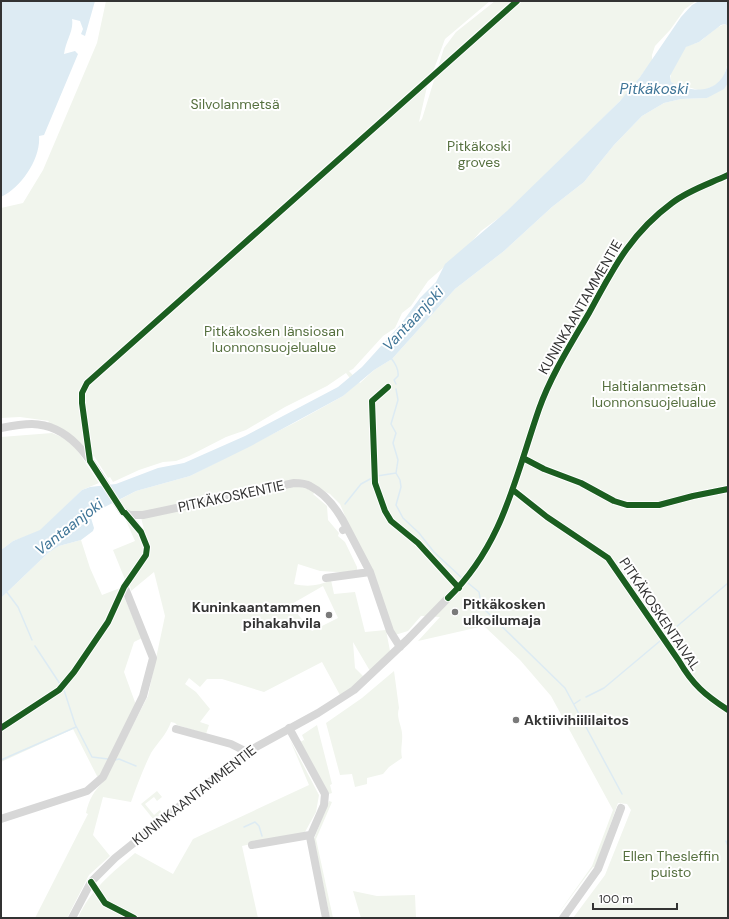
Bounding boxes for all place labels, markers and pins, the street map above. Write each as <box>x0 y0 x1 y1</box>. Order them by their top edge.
place label: Pitkäkosken ulkoilumaja <box>463 595 546 629</box>
place label: Kuninkaantammen pihakahvila <box>192 598 321 632</box>
marker: Pitkäkosken ulkoilumaja <box>450 607 460 617</box>
marker: Kuninkaantammen pihakahvila <box>324 610 334 620</box>
place label: Aktiivihiililaitos <box>524 711 629 729</box>
marker: Aktiivihiililaitos <box>511 715 521 725</box>

